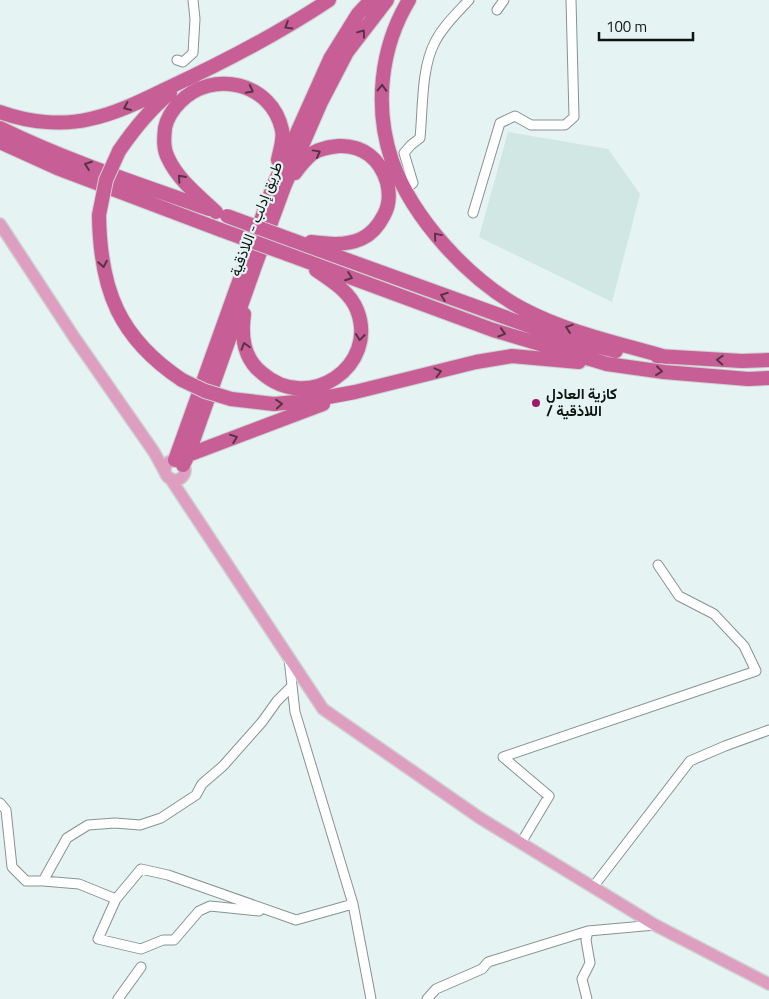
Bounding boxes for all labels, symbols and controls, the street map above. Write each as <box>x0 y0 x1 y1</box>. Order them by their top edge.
scale bar <box>599 10 693 42</box>
text: 100 m <box>606 15 647 38</box>
one-way arrow <box>284 19 293 29</box>
one-way arrow <box>356 30 364 39</box>
one-way arrow <box>377 83 387 91</box>
one-way arrow <box>245 84 254 94</box>
one-way arrow <box>123 100 132 111</box>
one-way arrow <box>312 149 321 159</box>
street label: طريق إدلب - اللاذقية <box>223 158 288 280</box>
one-way arrow <box>84 161 93 171</box>
one-way arrow <box>178 175 187 184</box>
one-way arrow <box>434 233 443 242</box>
one-way arrow <box>98 259 108 268</box>
one-way arrow <box>345 271 353 281</box>
one-way arrow <box>441 292 449 302</box>
one-way arrow <box>565 323 574 333</box>
one-way arrow <box>497 327 506 337</box>
one-way arrow <box>355 333 366 341</box>
one-way arrow <box>241 343 251 351</box>
one-way arrow <box>716 354 724 365</box>
one-way arrow <box>656 365 664 376</box>
one-way arrow <box>434 367 442 377</box>
place label: كازية العادل / اللاذقية <box>546 382 617 422</box>
marker: كازية العادل / اللاذقية <box>530 397 542 409</box>
one-way arrow <box>275 398 283 409</box>
one-way arrow <box>229 434 237 444</box>

